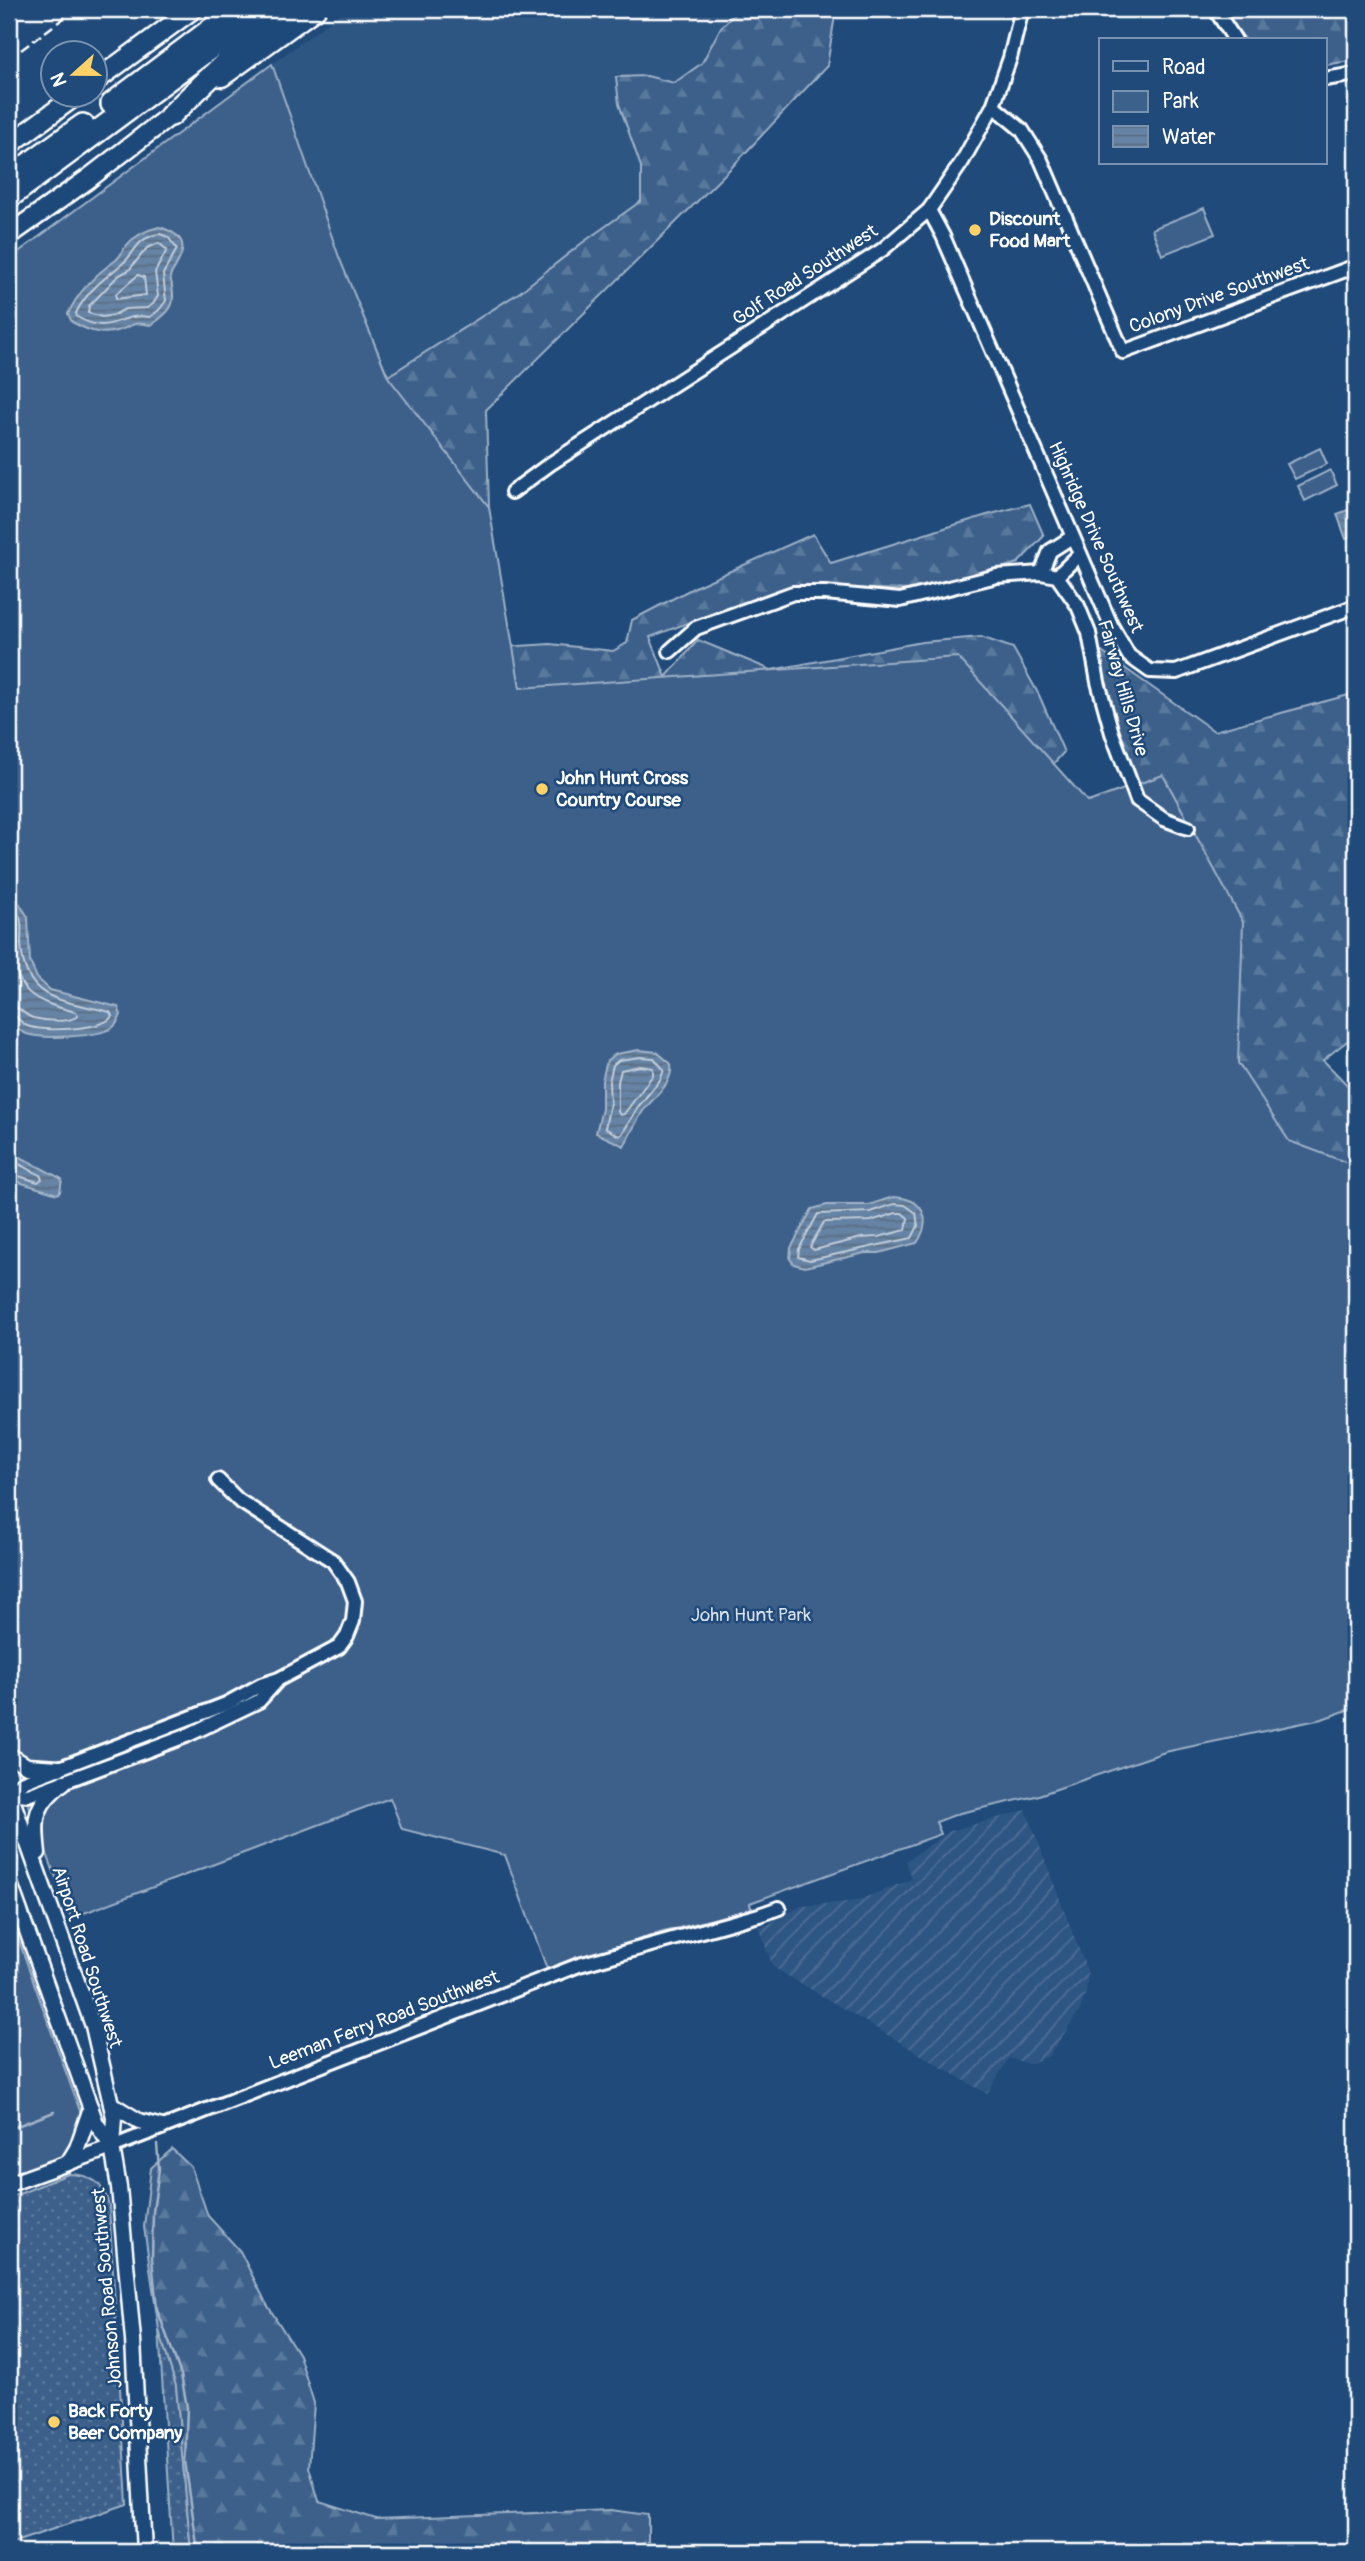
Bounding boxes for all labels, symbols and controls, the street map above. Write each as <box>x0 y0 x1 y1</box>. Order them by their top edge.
north arrow <box>38 38 108 108</box>
legend <box>1099 38 1326 164</box>
text: Road <box>1162 54 1206 81</box>
text: N <box>46 69 73 90</box>
text: Park <box>1162 88 1199 115</box>
text: Water <box>1162 124 1216 151</box>
place label: Discount Food Mart <box>989 207 1072 253</box>
street label: Golf Road Southwest <box>728 219 882 331</box>
marker: Discount Food Mart <box>967 222 983 238</box>
street label: Colony Drive Southwest <box>1126 251 1312 339</box>
street label: Highridge Drive Southwest <box>1043 438 1149 637</box>
street label: Fairway Hills Drive <box>1092 617 1154 760</box>
place label: John Hunt Cross Country Course <box>556 766 689 812</box>
marker: John Hunt Cross Country Course <box>534 781 550 797</box>
park label: John Hunt Park <box>691 1603 811 1627</box>
street label: Airport Road Southwest <box>46 1863 128 2051</box>
street label: Leeman Ferry Road Southwest <box>266 1965 503 2075</box>
street label: Johnson Road Southwest <box>86 2186 128 2389</box>
place label: Back Forty Beer Company <box>68 2399 183 2445</box>
marker: Back Forty Beer Company <box>46 2414 62 2430</box>

